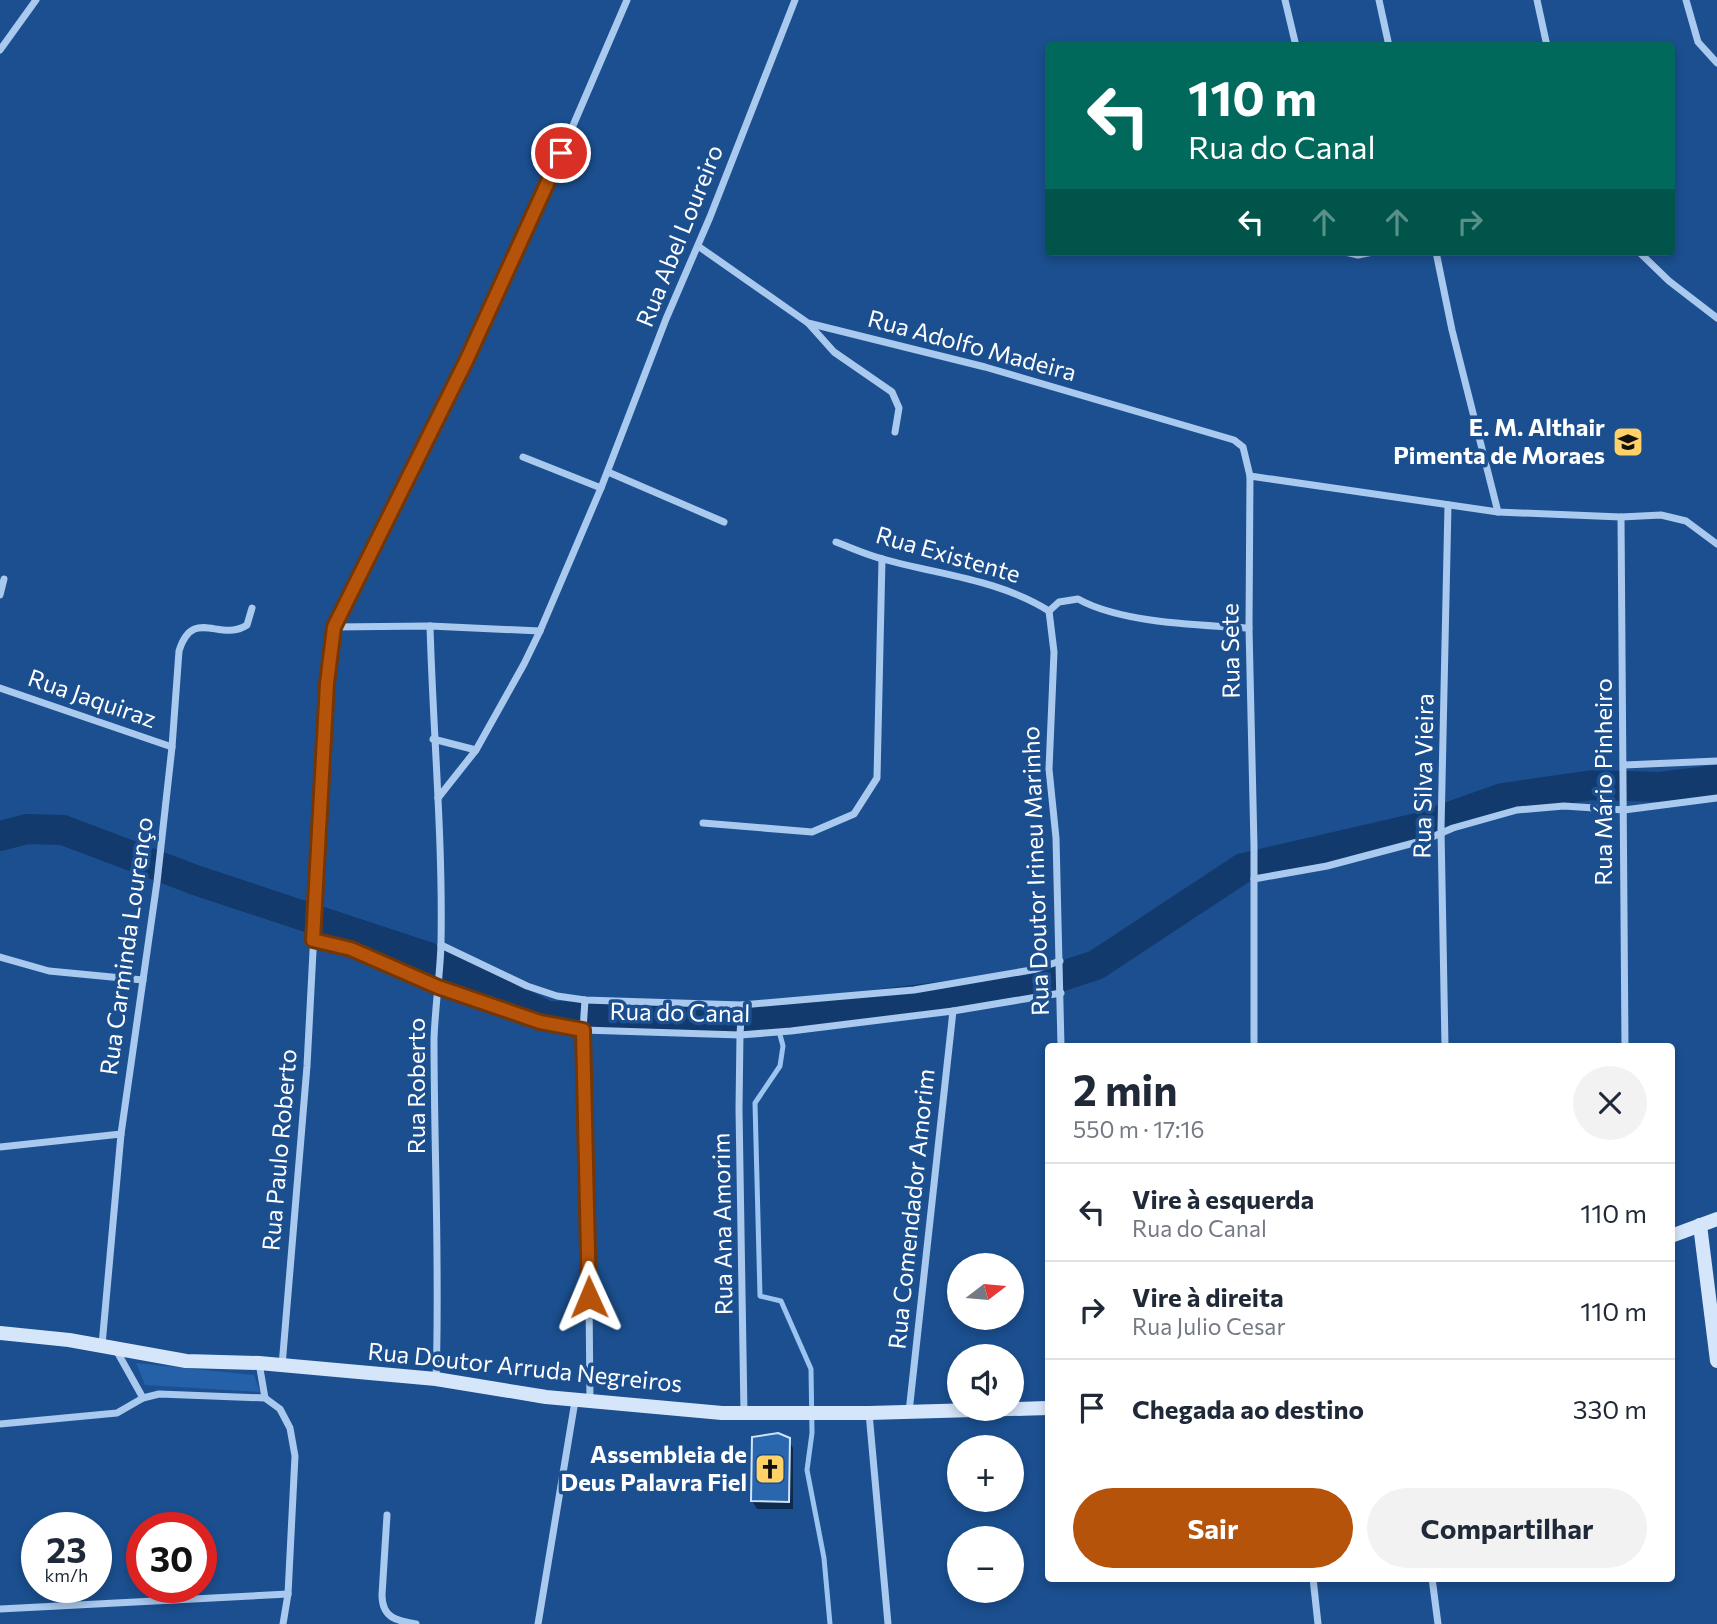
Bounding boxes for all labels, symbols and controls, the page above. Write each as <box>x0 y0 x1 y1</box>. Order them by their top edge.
text: 110 m <box>1188 66 1317 126</box>
icon: left <box>1073 70 1164 161</box>
pin <box>531 123 591 183</box>
text: Rua do Canal <box>1188 126 1376 166</box>
icon: arrive <box>542 134 580 172</box>
street label: Rua Abel Loureiro <box>629 140 728 331</box>
icon: left <box>1232 203 1270 241</box>
icon: ahead <box>1305 203 1343 241</box>
icon: ahead <box>1378 203 1416 241</box>
icon: right <box>1451 203 1489 241</box>
street label: Rua Adolfo Madeira <box>865 303 1080 386</box>
place label: E. M. Althair Pimenta de Moraes <box>1393 412 1605 469</box>
school or university icon: E. M. Althair Pimenta de Moraes <box>1611 425 1645 459</box>
street label: Rua Existente <box>873 519 1024 588</box>
street label: Rua Sete <box>1214 603 1245 699</box>
street label: Rua Jaquiraz <box>25 662 160 733</box>
street label: Rua Mário Pinheiro <box>1588 678 1617 886</box>
street label: Rua Silva Vieira <box>1407 693 1438 859</box>
street label: Rua Doutor Irineu Marinho <box>1015 726 1054 1016</box>
street label: Rua Carminda Lourenço <box>93 815 158 1077</box>
street label: Rua do Canal <box>609 996 751 1027</box>
street label: Rua Roberto <box>401 1018 430 1154</box>
street label: Rua Paulo Roberto <box>255 1048 302 1252</box>
text: 2 min <box>1073 1063 1178 1115</box>
button: close <box>1573 1066 1647 1140</box>
street label: Rua Comendador Amorim <box>881 1067 940 1351</box>
text: 550 m · 17:16 <box>1073 1115 1204 1143</box>
street label: Rua Ana Amorim <box>705 1133 738 1316</box>
text: Vire à esquerda <box>1132 1183 1314 1214</box>
icon: left <box>1073 1193 1111 1231</box>
text: 110 m <box>1580 1197 1647 1228</box>
text: Rua do Canal <box>1132 1214 1267 1242</box>
north arrow <box>947 1253 1024 1330</box>
map controls <box>947 1253 1024 1603</box>
position arrow <box>552 1260 626 1334</box>
text: Vire à direita <box>1132 1281 1284 1312</box>
icon: right <box>1073 1291 1111 1329</box>
text: 110 m <box>1580 1295 1647 1326</box>
text: Rua Julio Cesar <box>1132 1312 1286 1340</box>
street label: Rua Doutor Arruda Negreiros <box>366 1336 684 1397</box>
button: sound <box>947 1344 1024 1421</box>
icon: arrive <box>1073 1389 1111 1427</box>
text: Chegada ao destino <box>1132 1393 1364 1424</box>
text: 330 m <box>1573 1393 1647 1424</box>
button: + <box>947 1435 1024 1512</box>
place label: Assembleia de Deus Palavra Fiel <box>561 1439 747 1496</box>
church icon: Assembleia de Deus Palavra Fiel <box>753 1452 787 1486</box>
button: Sair <box>1073 1488 1353 1568</box>
button: Compartilhar <box>1367 1488 1647 1568</box>
speed limit sign: 30 <box>126 1512 217 1603</box>
button: − <box>947 1526 1024 1603</box>
text: 23 <box>46 1527 87 1570</box>
text: km/h <box>45 1564 88 1586</box>

